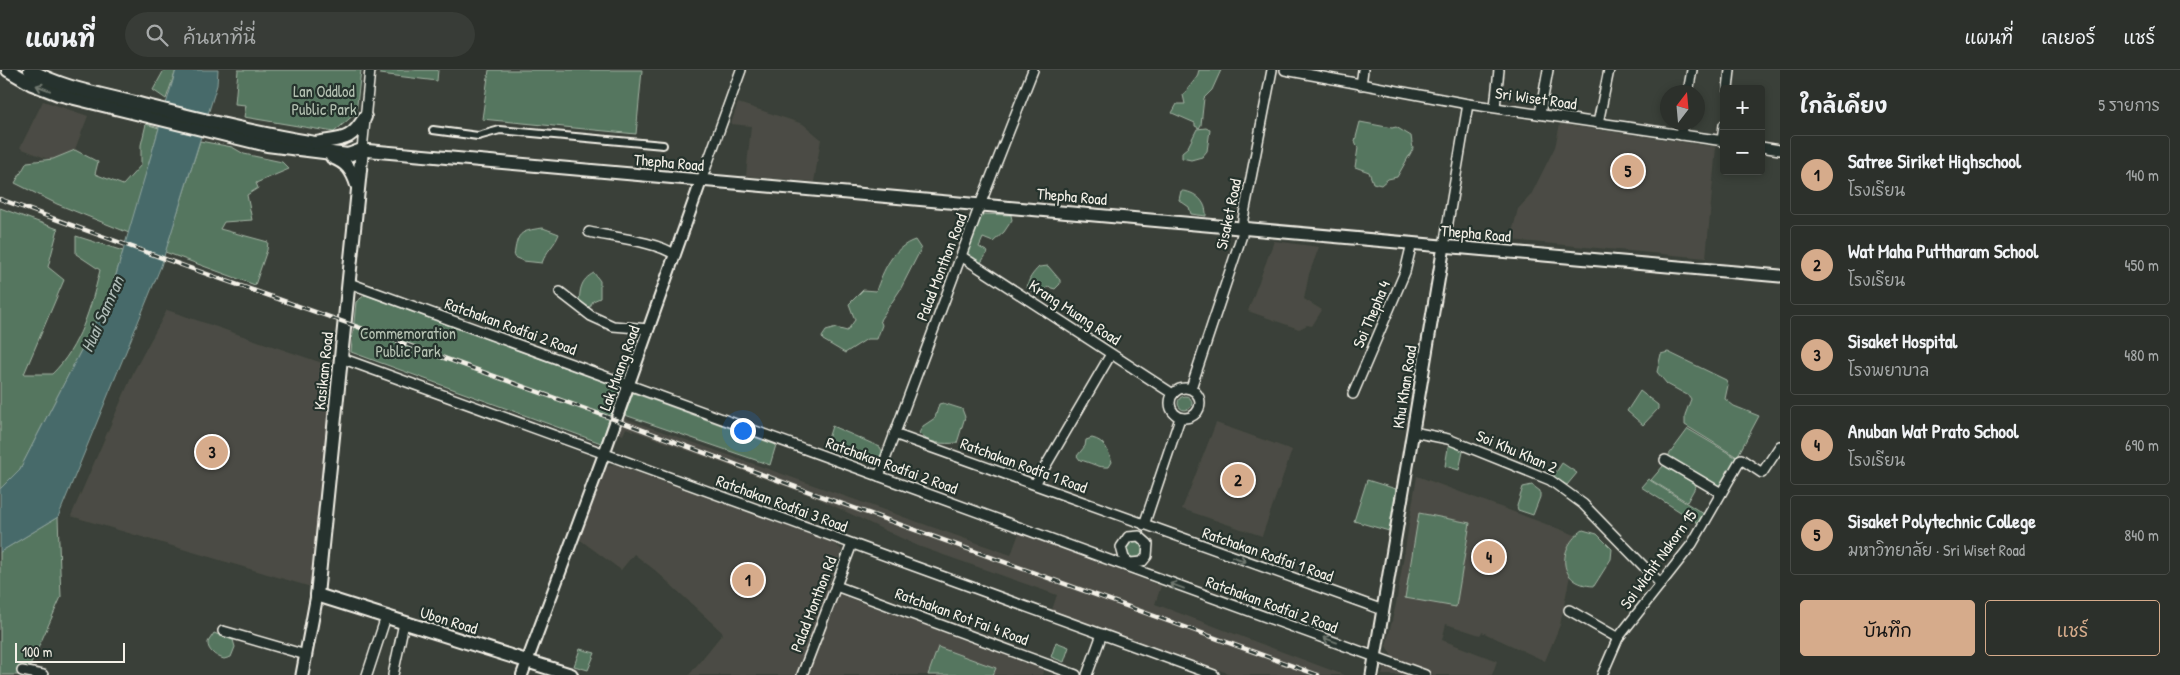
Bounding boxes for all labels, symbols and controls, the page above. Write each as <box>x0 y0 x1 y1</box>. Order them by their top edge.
search box <box>125 12 475 57</box>
icon: search <box>143 21 171 49</box>
text: แผนที่ <box>25 22 95 54</box>
text: ค้นหาที่นี่ <box>183 24 256 50</box>
text: แผนที่ <box>1965 25 2013 50</box>
text: เลเยอร์ <box>2041 25 2095 50</box>
text: แชร์ <box>2123 25 2155 50</box>
park label: Lan Oddlod Public Park <box>291 80 357 120</box>
street label: Sri Wiset Road <box>1494 81 1578 115</box>
one-way arrow <box>36 83 51 92</box>
north arrow <box>1660 85 1705 130</box>
map controls <box>1720 85 1765 175</box>
button: + <box>1720 85 1765 130</box>
text: ใกล้เคียง <box>1800 91 1887 120</box>
text: 5 รายการ <box>2098 94 2160 116</box>
button: − <box>1720 130 1765 175</box>
street label: Thepha Road <box>633 148 705 176</box>
text: Satree Siriket Highschool <box>1848 148 2021 174</box>
pin: 5 <box>1612 152 1644 190</box>
text: 1 <box>1814 164 1820 186</box>
text: 140 m <box>2125 164 2159 186</box>
street label: Sisaket Road <box>1210 177 1246 251</box>
text: โรงเรียน <box>1848 179 1905 201</box>
street label: Thepha Road <box>1036 182 1108 210</box>
street label: Palad Monthon Road <box>910 210 972 324</box>
street label: Thepha Road <box>1440 219 1512 247</box>
text: Wat Maha Puttharam School <box>1848 238 2038 264</box>
text: 2 <box>1813 254 1821 276</box>
text: 450 m <box>2125 254 2159 276</box>
text: โรงเรียน <box>1848 269 1905 291</box>
water label: Huai Samran <box>74 270 131 356</box>
street label: Krang Muang Road <box>1025 274 1125 350</box>
street label: Soi Thepha 4 <box>1347 277 1395 351</box>
street label: Ratchakan Rodfai 2 Road <box>442 292 580 360</box>
park label: Commemoration Public Park <box>360 322 456 362</box>
street label: Lak Muang Road <box>593 322 645 414</box>
text: Sisaket Hospital <box>1848 328 1957 354</box>
street label: Kasikam Road <box>308 331 338 411</box>
street label: Khu Khan Road <box>1387 344 1421 430</box>
text: 3 <box>1813 344 1821 366</box>
text: 480 m <box>2124 344 2159 366</box>
text: โรงพยาบาล <box>1848 359 1929 381</box>
your location <box>730 418 756 444</box>
text: Anuban Wat Prato School <box>1848 418 2019 444</box>
street label: Soi Khu Khan 2 <box>1473 424 1561 478</box>
street label: Ratchakan Rodfai 2 Road <box>823 431 961 499</box>
street label: Ratchakan Rodfa 1 Road <box>958 432 1090 498</box>
pin: 3 <box>196 433 228 471</box>
text: 4 <box>1814 434 1820 456</box>
text: 690 m <box>2125 434 2159 456</box>
text: โรงเรียน <box>1848 449 1905 471</box>
pin: 2 <box>1222 461 1254 499</box>
street label: Ratchakan Rodfai 3 Road <box>713 469 851 537</box>
street label: Soi Wichit Nakorn 15 <box>1615 505 1702 613</box>
text: Sisaket Polytechnic College <box>1848 508 2036 534</box>
street label: Ratchakan Rodfai 1 Road <box>1200 521 1336 587</box>
text: 5 <box>1814 524 1820 546</box>
text: 840 m <box>2124 524 2159 546</box>
pin: 4 <box>1473 538 1505 576</box>
text: มหาวิทยาลัย · Sri Wiset Road <box>1848 539 2025 561</box>
street label: Palad Monthon Rd <box>785 553 841 655</box>
one-way arrow <box>1231 555 1246 564</box>
pin: 1 <box>732 561 764 599</box>
street label: Ratchakan Rodfai 2 Road <box>1203 570 1341 638</box>
one-way arrow <box>1169 581 1185 590</box>
street label: Ratchakan Rot Fai 4 Road <box>892 582 1032 650</box>
button: บันทึก <box>1800 600 1975 656</box>
button: แชร์ <box>1985 600 2160 656</box>
street label: Ubon Road <box>418 601 480 639</box>
one-way arrow <box>1322 635 1338 644</box>
scale bar <box>15 640 125 663</box>
text: 100 m <box>22 642 52 661</box>

